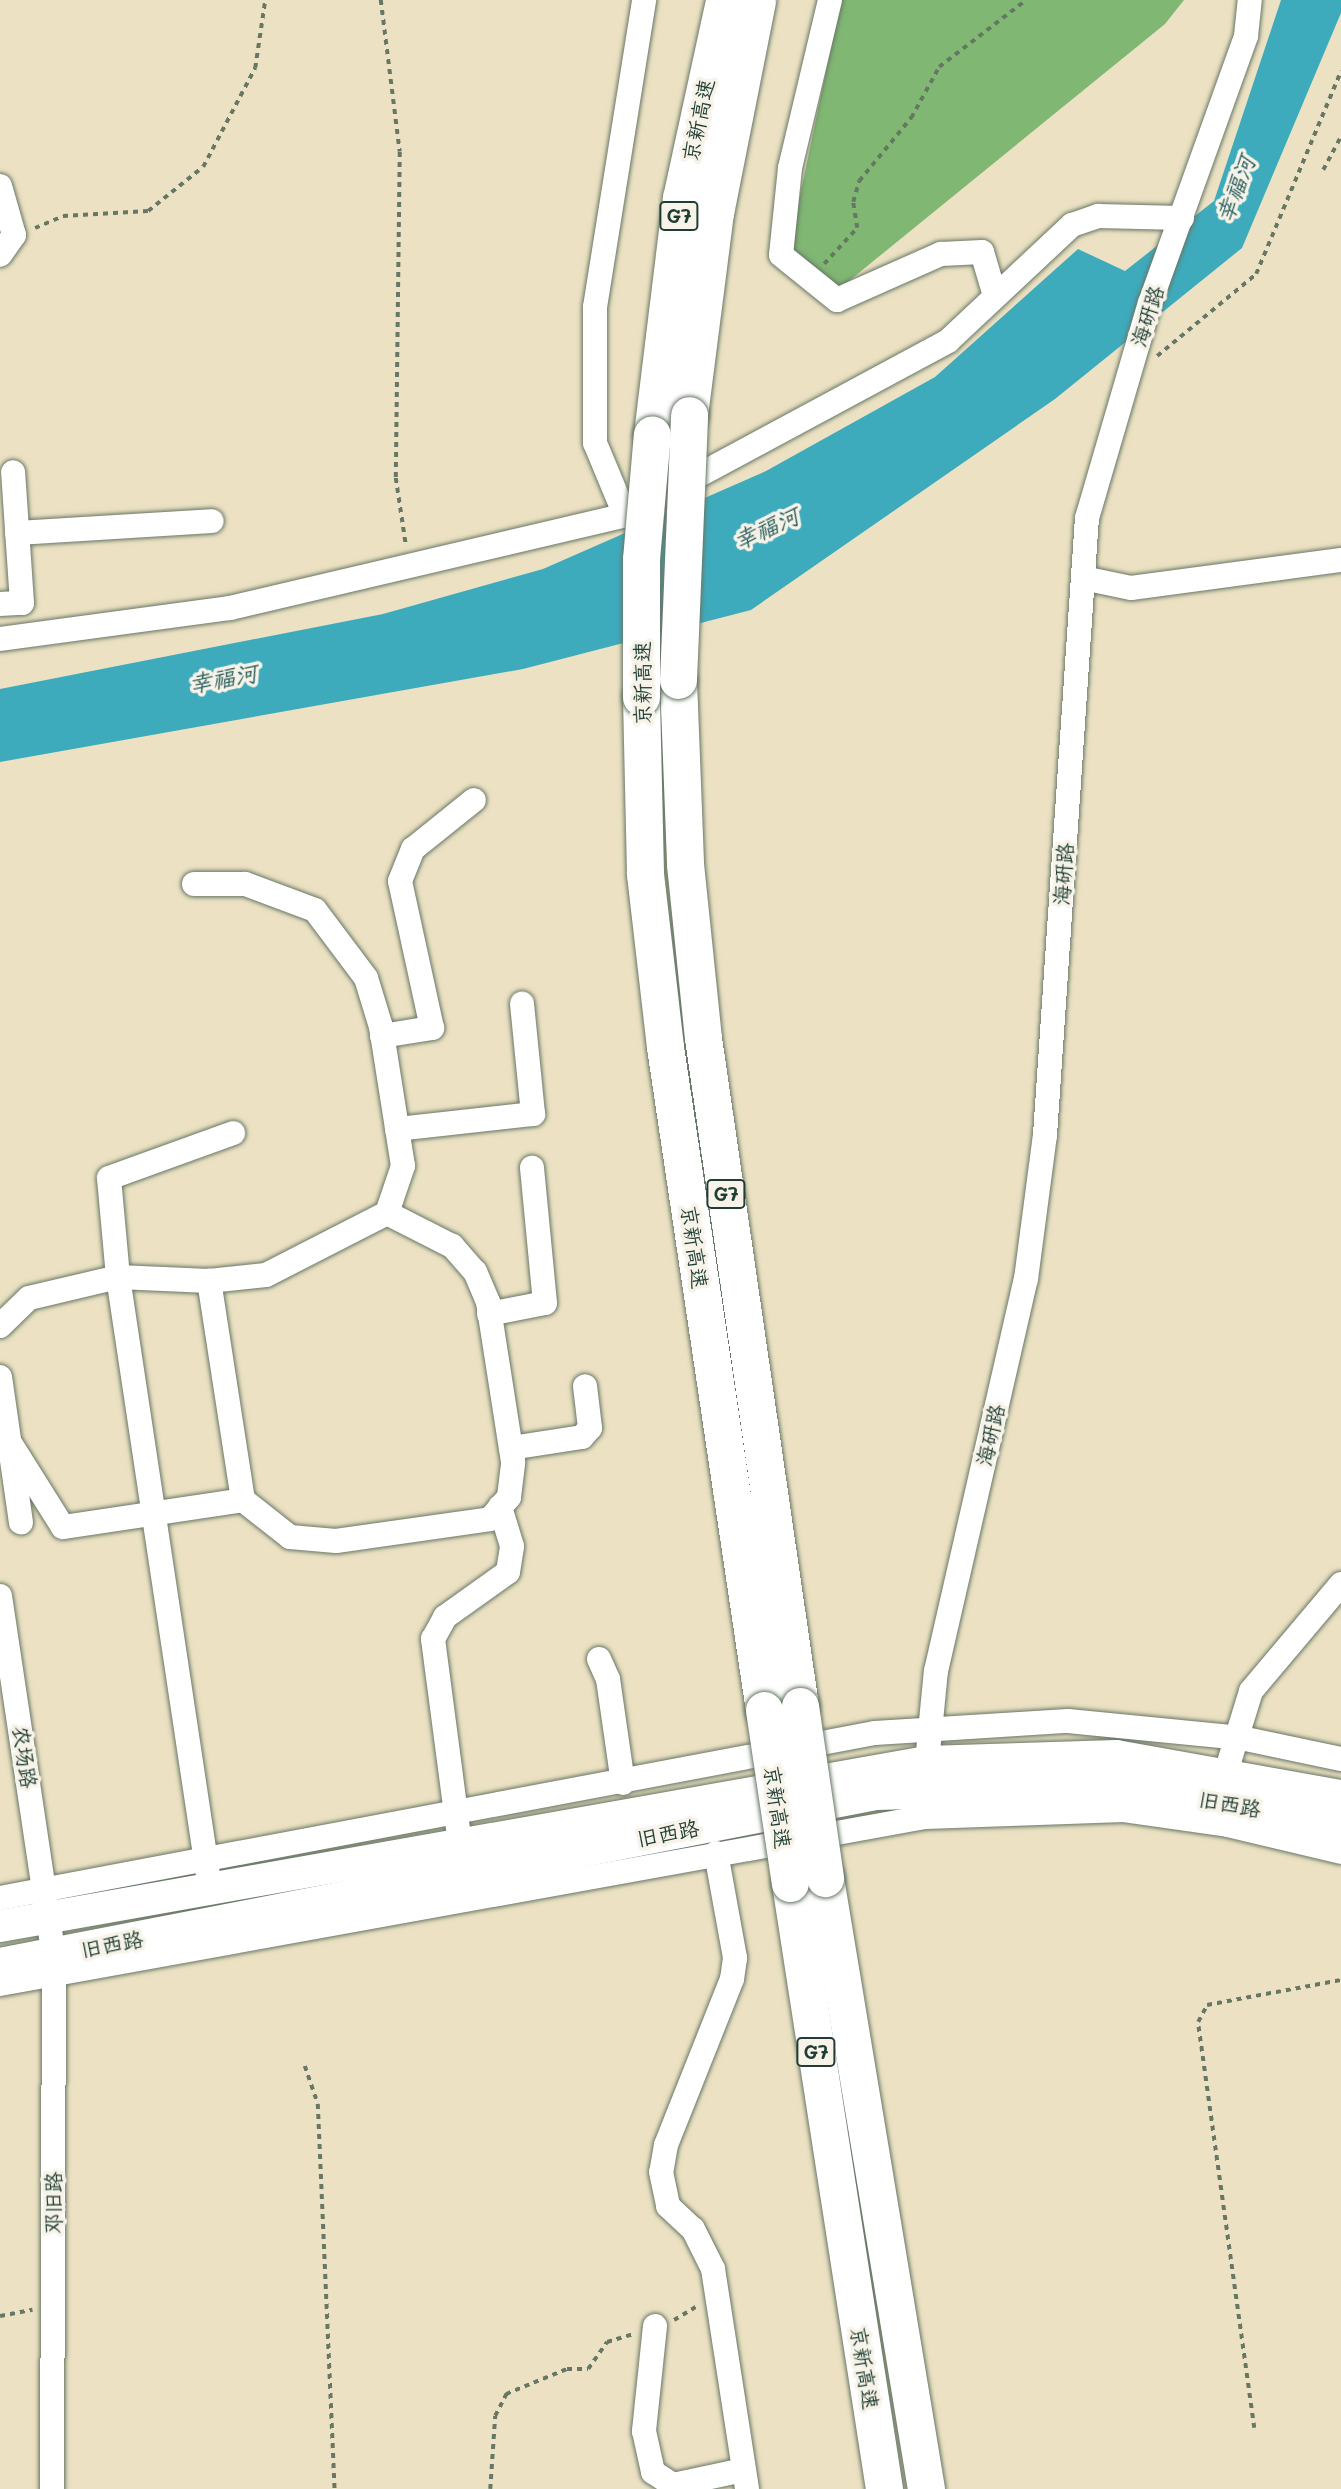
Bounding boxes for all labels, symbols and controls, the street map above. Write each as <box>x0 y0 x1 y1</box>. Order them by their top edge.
street label: 京新高速 <box>677 76 719 164</box>
water label: 幸福河 <box>1210 152 1260 226</box>
road number: G7 <box>658 200 700 232</box>
street label: 海研路 <box>1125 282 1169 350</box>
water label: 幸福河 <box>729 501 803 555</box>
street label: 京新高速 <box>629 641 655 725</box>
water label: 幸福河 <box>187 658 259 698</box>
street label: 海研路 <box>1048 842 1078 906</box>
road number: G7 <box>705 1178 747 1210</box>
street label: 京新高速 <box>677 1204 713 1290</box>
street label: 海研路 <box>971 1401 1009 1469</box>
street label: 农场路 <box>8 1724 42 1790</box>
street label: 京新高速 <box>760 1764 796 1850</box>
street label: 旧西路 <box>1197 1786 1263 1822</box>
street label: 旧西路 <box>635 1815 701 1851</box>
street label: 旧西路 <box>79 1926 145 1962</box>
road number: G7 <box>795 2036 837 2068</box>
street label: 邓旧路 <box>40 2172 66 2234</box>
street label: 京新高速 <box>846 2325 884 2411</box>

